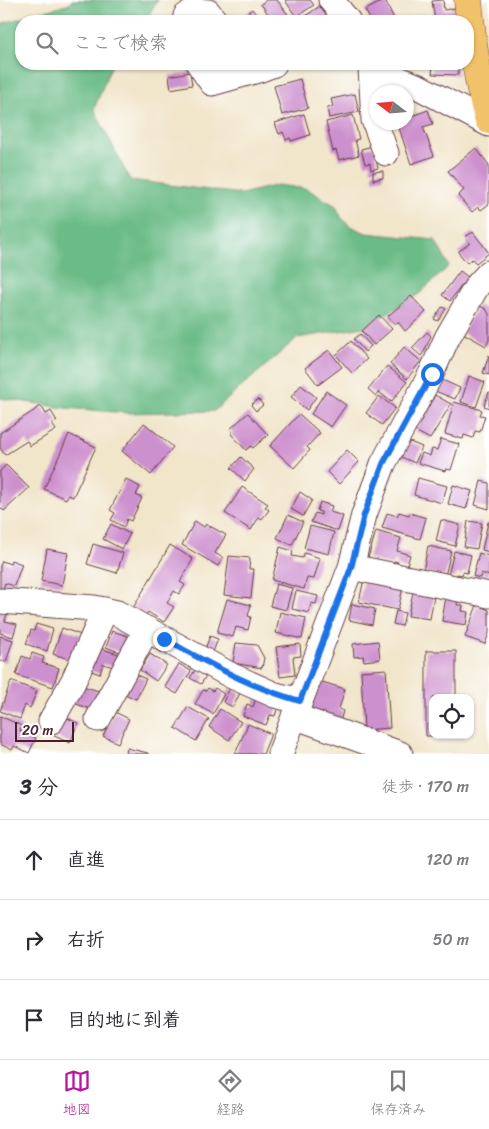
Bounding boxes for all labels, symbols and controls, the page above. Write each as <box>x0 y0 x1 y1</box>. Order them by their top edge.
search box <box>15 15 474 70</box>
text: ここで検索 <box>73 26 168 59</box>
icon: search <box>33 29 61 57</box>
north arrow <box>369 85 414 130</box>
route start <box>421 363 444 386</box>
route end <box>153 628 176 651</box>
map controls <box>429 694 474 739</box>
button: locate <box>429 694 474 739</box>
text: 20 m <box>22 718 53 743</box>
scale bar <box>15 719 74 742</box>
text: 3 分 <box>20 768 58 806</box>
text: 徒歩 · 170 m <box>382 772 469 801</box>
text: 直進 <box>67 843 105 876</box>
text: 120 m <box>426 845 469 874</box>
icon: ahead <box>20 846 48 874</box>
text: 右折 <box>67 923 105 956</box>
text: 50 m <box>433 925 469 954</box>
icon: right <box>20 926 48 954</box>
text: 目的地に到着 <box>67 1003 181 1036</box>
icon: arrive <box>20 1006 48 1034</box>
tab: 地図 <box>63 1067 91 1122</box>
tab: 経路 <box>216 1067 244 1122</box>
tab: 保存済み <box>370 1067 426 1122</box>

